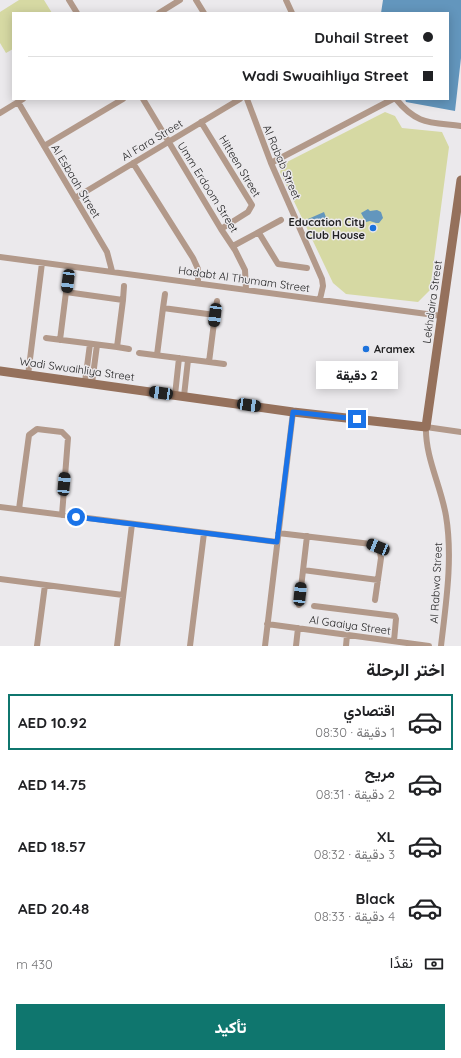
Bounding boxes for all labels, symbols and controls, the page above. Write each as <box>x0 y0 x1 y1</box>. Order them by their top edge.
text: Duhail Street <box>314 28 409 47</box>
text: Wadi Swuaihliya Street <box>242 66 409 85</box>
street label: Al Fara Street <box>119 116 185 164</box>
street label: Al Rabab Street <box>260 123 304 202</box>
street label: Hitteen Street <box>216 133 264 200</box>
street label: Umm Erdoom Street <box>174 139 242 235</box>
street label: Al Esbaah Street <box>49 142 104 221</box>
place label: Education City Club House <box>289 215 366 242</box>
marker: Education City Club House <box>368 223 378 233</box>
street label: Lekhdaira Street <box>419 259 445 344</box>
street label: Hadabt Al Thumam Street <box>177 263 311 295</box>
car <box>61 268 75 294</box>
car <box>208 302 222 328</box>
place label: Aramex <box>374 342 415 356</box>
marker: Aramex <box>361 344 371 354</box>
street label: Wadi Swuaihliya Street <box>19 354 136 384</box>
callout: 2 دقيقة <box>316 361 398 389</box>
text: 2 دقيقة <box>336 367 378 383</box>
car <box>148 385 174 401</box>
car <box>236 397 262 413</box>
route end <box>348 410 366 428</box>
car <box>57 472 71 496</box>
route start <box>67 508 85 526</box>
car <box>365 537 391 557</box>
street label: Al Rabwa Street <box>427 542 445 624</box>
car <box>293 581 307 607</box>
street label: Al Gaaiya Street <box>308 612 392 638</box>
text: اختر الرحلة <box>366 658 445 681</box>
text: اقتصادي <box>343 701 395 720</box>
icon: car <box>407 704 443 740</box>
text: AED 10.92 <box>18 713 87 732</box>
text: 1 دقيقة · 08:30 <box>315 724 395 740</box>
text: مريح <box>365 763 395 782</box>
icon: car <box>407 766 443 802</box>
text: AED 14.75 <box>18 775 86 794</box>
text: 2 دقيقة · 08:31 <box>316 786 395 802</box>
text: XL <box>377 827 395 846</box>
icon: car <box>407 828 443 864</box>
text: AED 18.57 <box>18 837 86 856</box>
text: 3 دقيقة · 08:32 <box>314 846 395 862</box>
text: Black <box>355 889 395 908</box>
icon: car <box>407 890 443 926</box>
text: AED 20.48 <box>18 899 89 918</box>
text: 4 دقيقة · 08:33 <box>314 908 395 924</box>
text: نقدًا <box>390 953 413 972</box>
icon: cash <box>423 953 445 975</box>
text: 430 m <box>16 956 53 972</box>
button: تأكيد <box>16 1004 445 1050</box>

